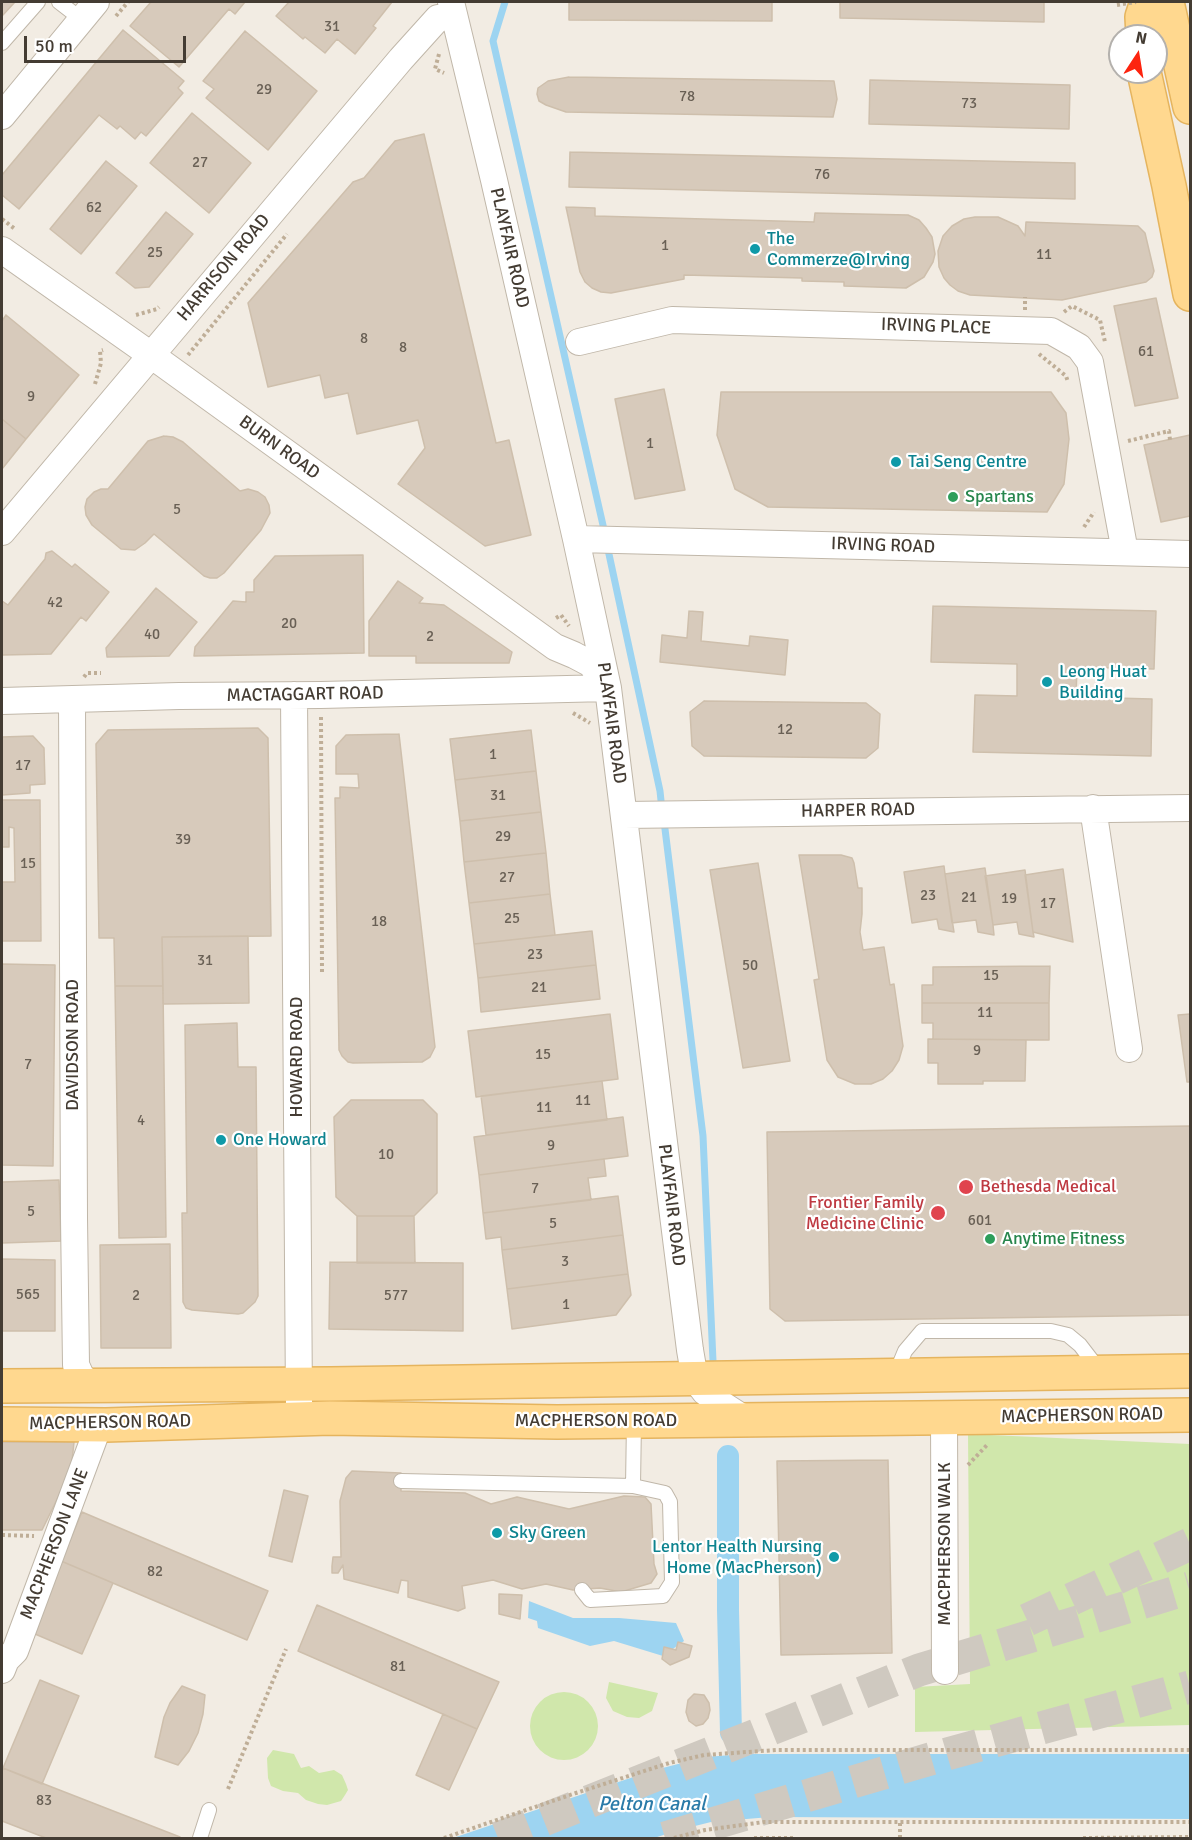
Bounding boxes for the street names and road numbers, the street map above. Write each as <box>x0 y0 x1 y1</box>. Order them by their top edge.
street label: PLAYFAIR ROAD <box>485 186 533 310</box>
street label: HARRISON ROAD <box>173 210 275 326</box>
street label: IRVING PLACE <box>880 314 992 340</box>
street label: BURN ROAD <box>234 411 324 485</box>
street label: IRVING ROAD <box>831 533 935 559</box>
street label: PLAYFAIR ROAD <box>592 661 630 785</box>
street label: MACTAGGART ROAD <box>226 683 384 707</box>
street label: HARPER ROAD <box>801 799 915 823</box>
street label: DAVIDSON ROAD <box>62 979 84 1111</box>
street label: HOWARD ROAD <box>286 997 308 1117</box>
street label: PLAYFAIR ROAD <box>653 1143 689 1267</box>
street label: MACPHERSON ROAD <box>1001 1404 1163 1428</box>
street label: MACPHERSON ROAD <box>515 1410 677 1432</box>
street label: MACPHERSON ROAD <box>29 1411 191 1435</box>
street label: MACPHERSON WALK <box>934 1462 956 1626</box>
street label: MACPHERSON LANE <box>16 1465 94 1623</box>

